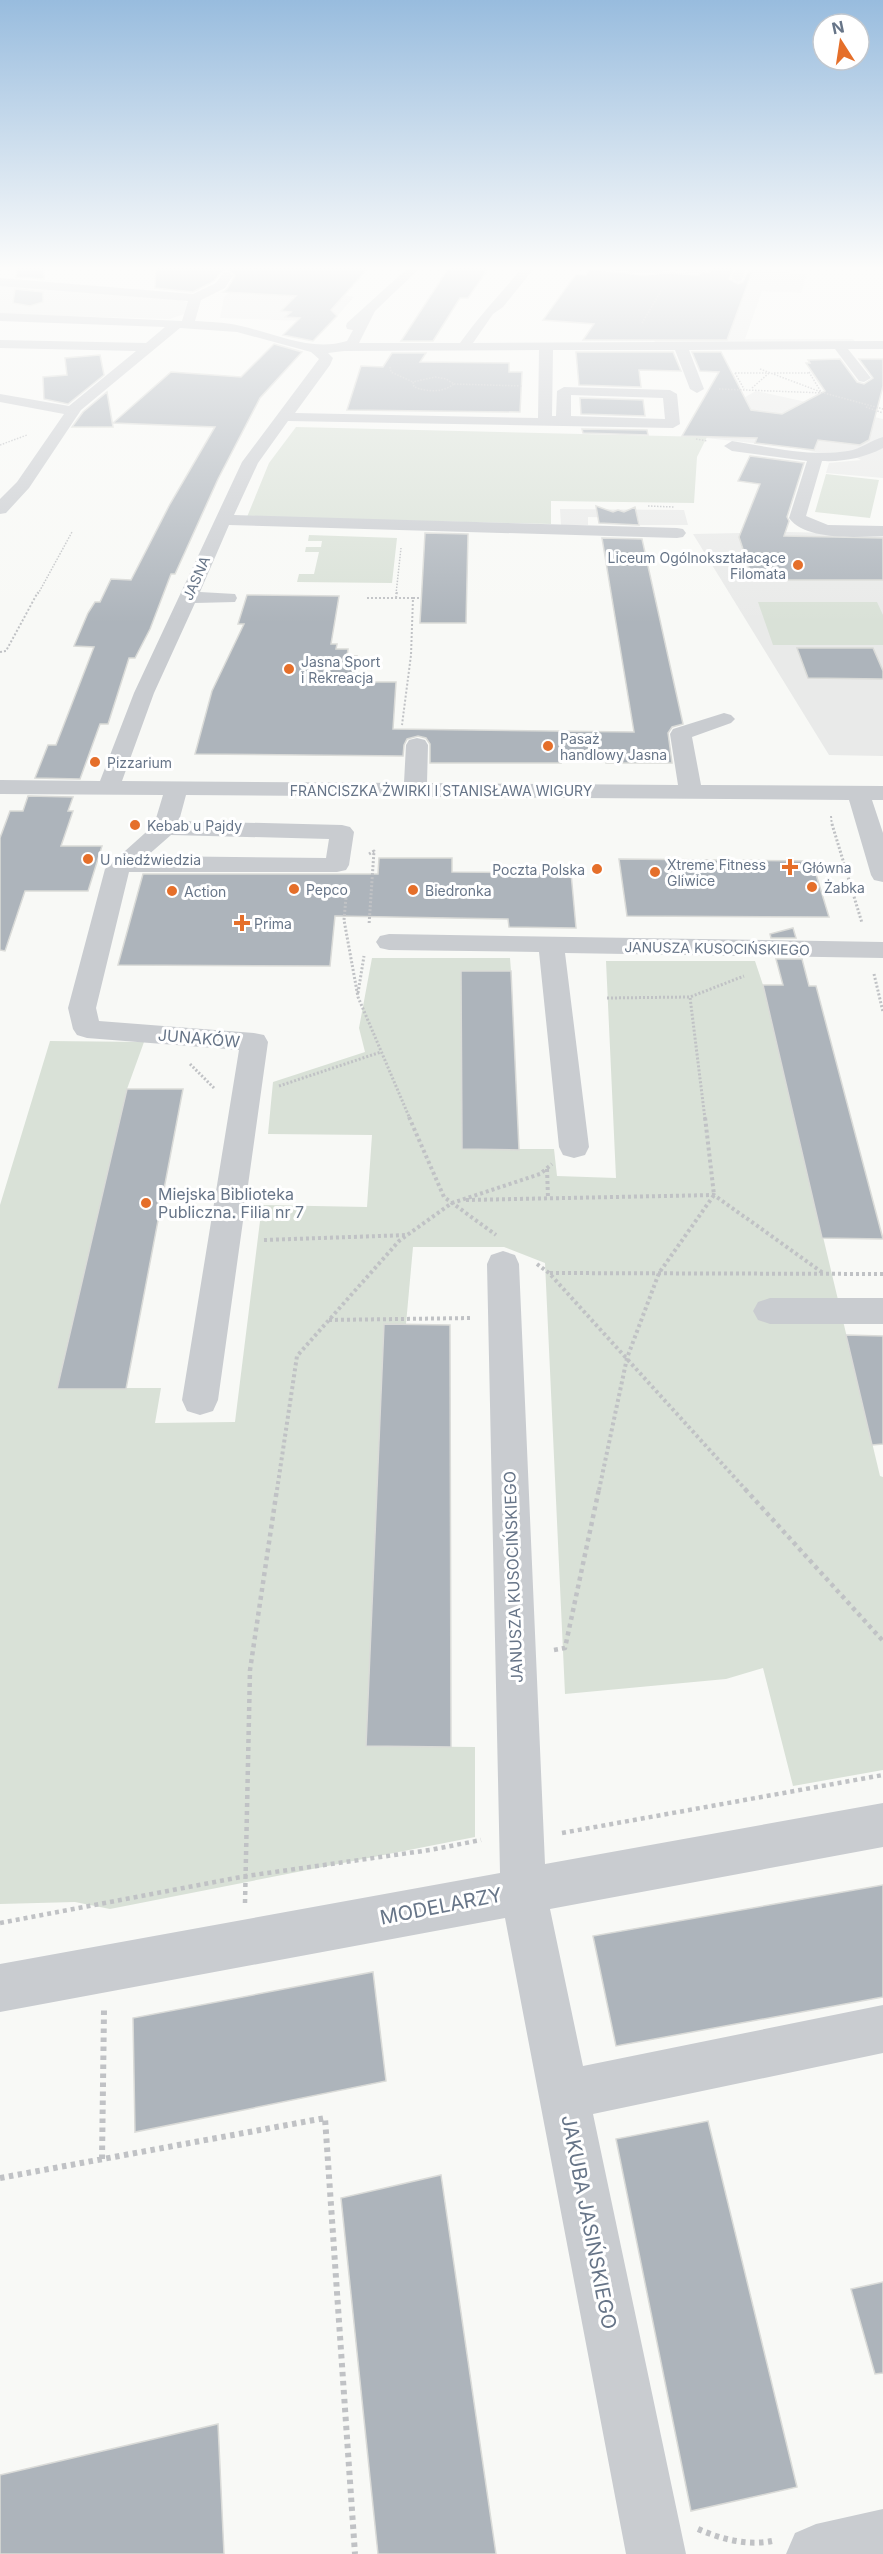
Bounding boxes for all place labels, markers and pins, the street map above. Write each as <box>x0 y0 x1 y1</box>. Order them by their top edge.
place label: Liceum Ogólnokształacące Filomata <box>608 549 786 582</box>
marker: Liceum Ogólnokształacące Filomata <box>791 558 805 572</box>
place label: Jasna Sport i Rekreacja <box>301 653 381 686</box>
marker: Jasna Sport i Rekreacja <box>282 662 296 676</box>
place label: Pasaż handlowy Jasna <box>560 730 667 763</box>
marker: Pasaż handlowy Jasna <box>541 739 555 753</box>
place label: Pizzarium <box>107 754 172 771</box>
marker: Pizzarium <box>88 755 102 769</box>
place label: Kebab u Pajdy <box>147 817 242 834</box>
marker: Kebab u Pajdy <box>128 818 142 832</box>
place label: U niedźwiedzia <box>100 851 201 868</box>
marker: U niedźwiedzia <box>81 852 95 866</box>
place label: Xtreme Fitness Gliwice <box>667 856 766 889</box>
place label: Główna <box>802 859 852 876</box>
marker: Główna <box>783 860 797 874</box>
place label: Poczta Polska <box>492 861 585 878</box>
marker: Poczta Polska <box>590 862 604 876</box>
marker: Xtreme Fitness Gliwice <box>648 865 662 879</box>
place label: Żabka <box>824 879 865 896</box>
marker: Żabka <box>805 880 819 894</box>
place label: Pepco <box>306 881 348 898</box>
marker: Pepco <box>287 882 301 896</box>
place label: Biedronka <box>425 882 492 899</box>
place label: Action <box>184 883 226 900</box>
marker: Biedronka <box>406 883 420 897</box>
marker: Action <box>165 884 179 898</box>
place label: Prima <box>254 915 292 932</box>
marker: Prima <box>235 916 249 930</box>
place label: Miejska Biblioteka Publiczna. Filia nr 7 <box>158 1184 304 1222</box>
marker: Miejska Biblioteka Publiczna. Filia nr 7 <box>139 1196 153 1210</box>

